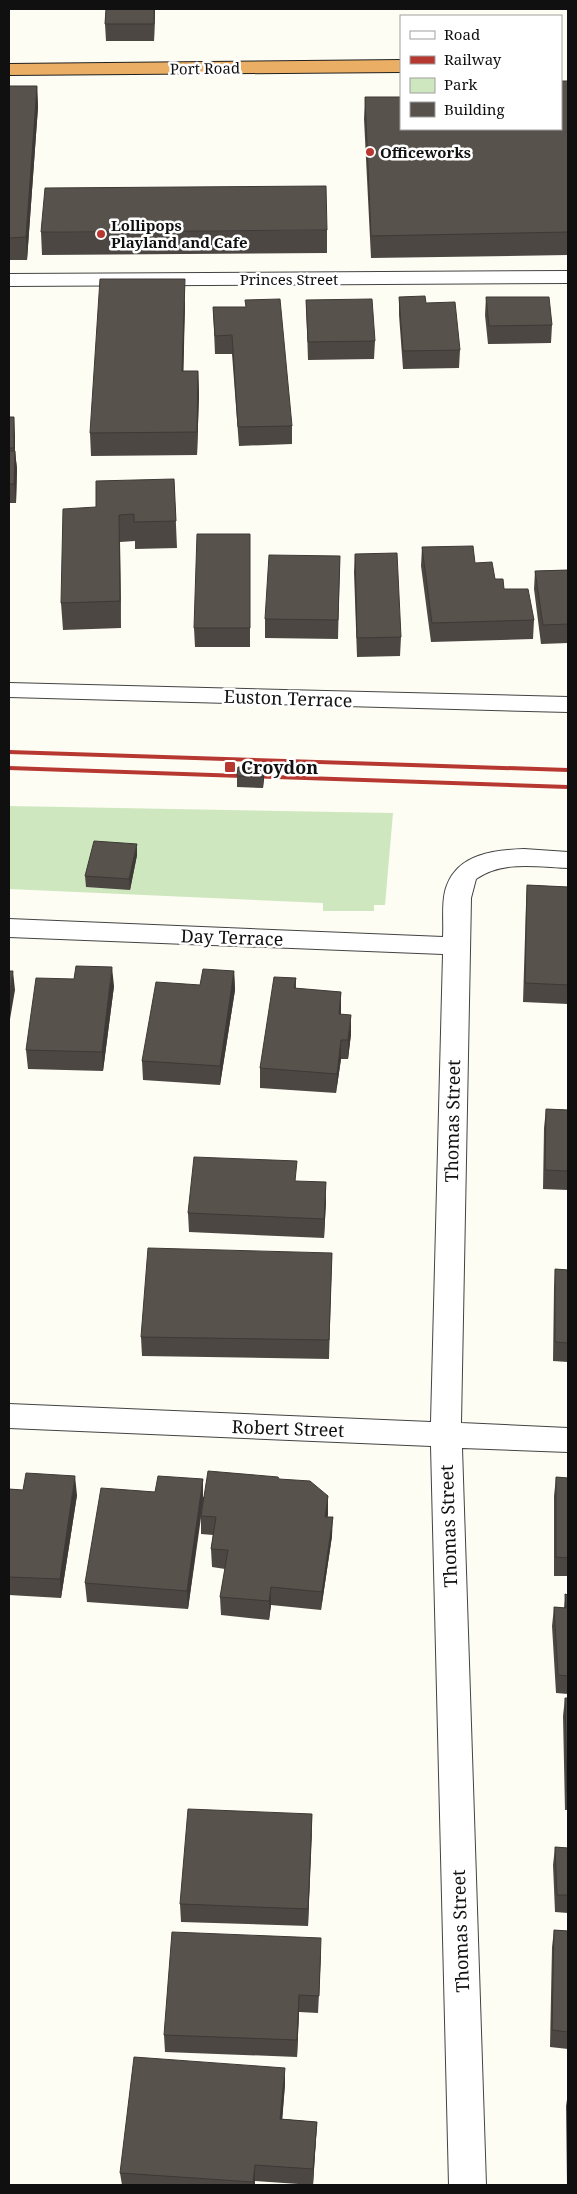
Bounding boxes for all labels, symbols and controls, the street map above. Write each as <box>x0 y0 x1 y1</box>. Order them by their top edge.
legend <box>400 15 562 130</box>
text: Road <box>444 24 480 44</box>
text: Railway <box>444 49 502 69</box>
street label: Port Road <box>170 57 240 79</box>
text: Park <box>444 74 478 94</box>
text: Building <box>444 99 505 119</box>
place label: Officeworks <box>380 142 471 162</box>
marker: Officeworks <box>364 146 376 158</box>
place label: Lollipops Playland and Cafe <box>111 215 248 252</box>
marker: Lollipops Playland and Cafe <box>95 228 107 240</box>
street label: Princes Street <box>240 269 338 289</box>
street label: Euston Terrace <box>223 684 353 712</box>
place label: Croydon <box>241 755 318 779</box>
marker: Croydon <box>223 760 237 774</box>
street label: Day Terrace <box>180 923 284 951</box>
street label: Thomas Street <box>439 1059 465 1183</box>
street label: Robert Street <box>231 1414 345 1442</box>
street label: Thomas Street <box>434 1464 462 1588</box>
street label: Thomas Street <box>446 1869 474 1993</box>

